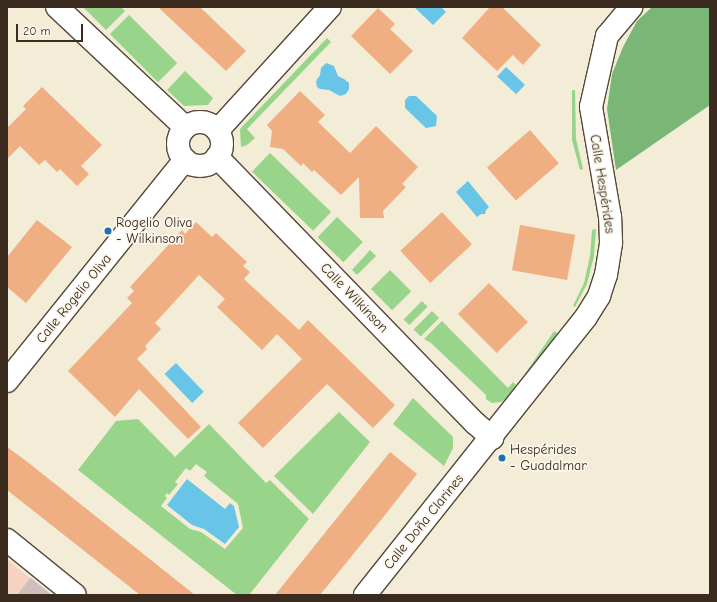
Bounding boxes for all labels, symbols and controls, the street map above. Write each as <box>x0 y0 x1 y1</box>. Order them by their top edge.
scale bar <box>18 16 85 42</box>
text: 20 m <box>23 24 51 38</box>
street label: Calle Hespérides <box>586 133 618 235</box>
place label: Rogelio Oliva - Wilkinson <box>116 215 192 248</box>
marker: Rogelio Oliva - Wilkinson <box>103 226 113 236</box>
street label: Calle Rogelio Oliva <box>33 251 115 347</box>
street label: Calle Wilkinson <box>316 260 392 336</box>
place label: Hespérides - Guadalmar <box>510 442 587 474</box>
marker: Hespérides - Guadalmar <box>497 453 507 463</box>
street label: Calle Doña Clarines <box>380 471 468 573</box>

